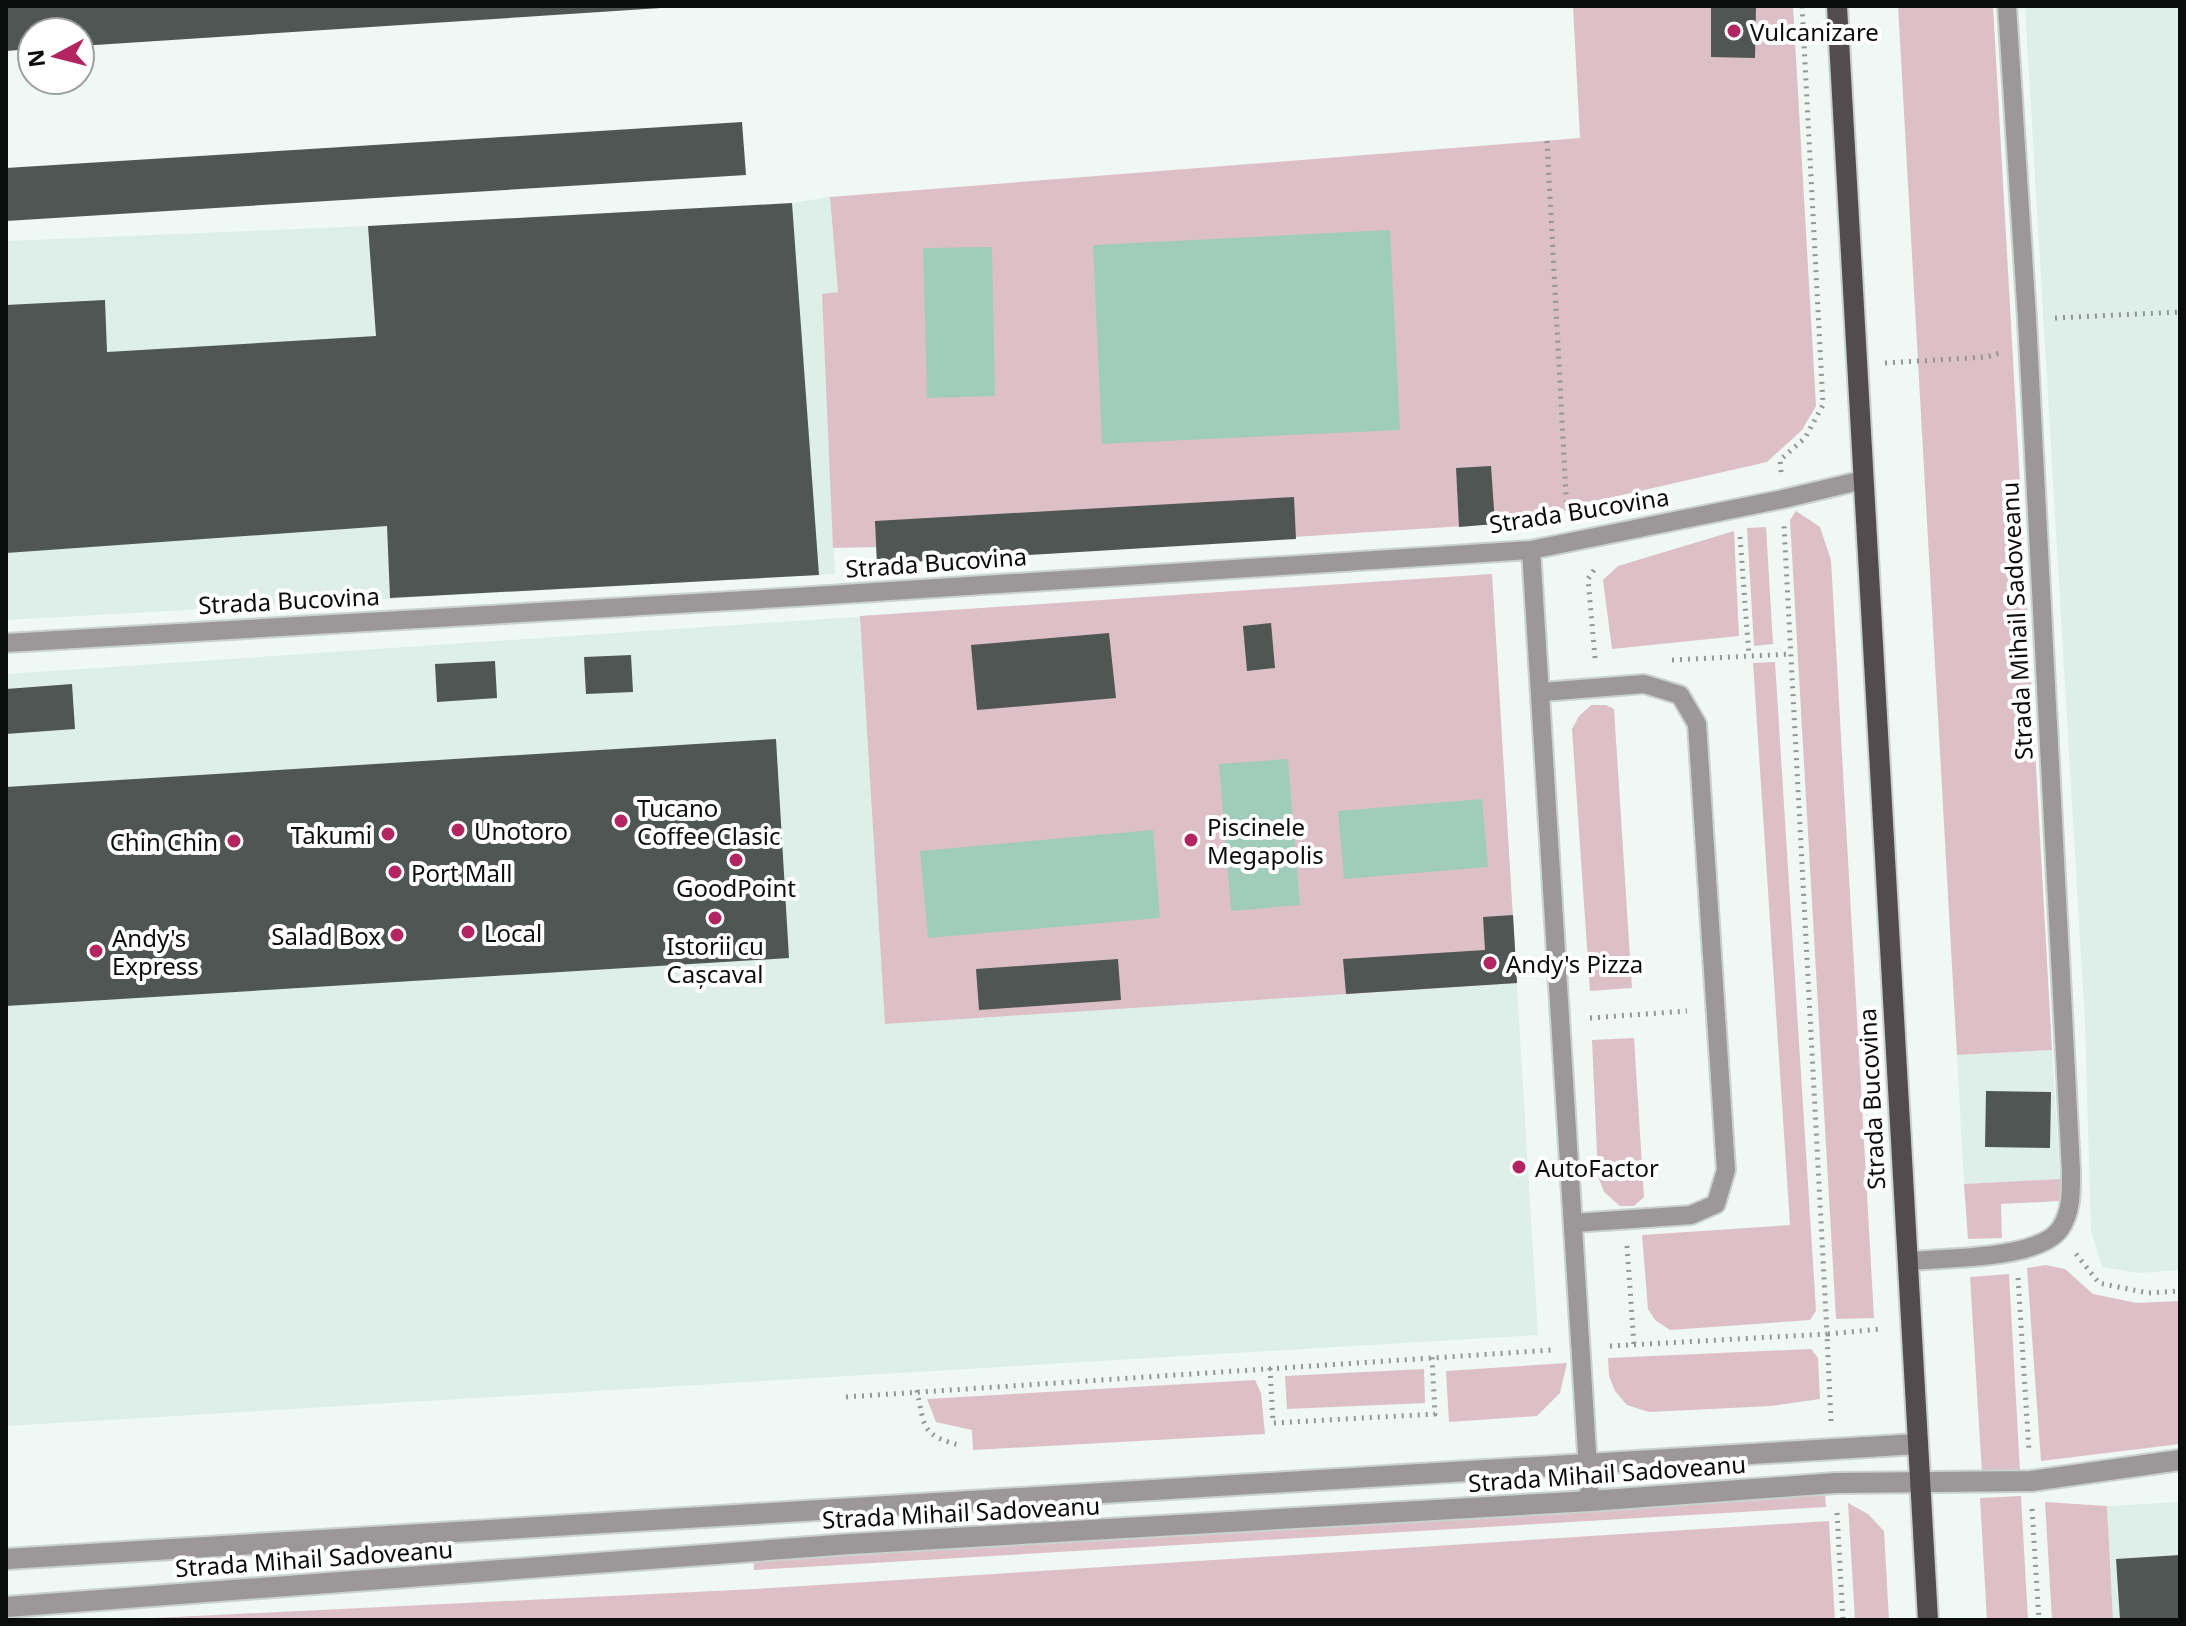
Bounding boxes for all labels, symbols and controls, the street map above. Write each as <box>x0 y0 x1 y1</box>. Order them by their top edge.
place label: Vulcanizare <box>1750 15 1879 48</box>
north arrow <box>16 16 96 96</box>
marker: Vulcanizare <box>1725 22 1743 40</box>
text: N <box>19 48 51 69</box>
street label: Strada Bucovina <box>1487 479 1671 541</box>
street label: Strada Mihail Sadoveanu <box>1992 481 2040 761</box>
street label: Strada Bucovina <box>844 539 1028 585</box>
street label: Strada Bucovina <box>197 579 381 621</box>
place label: Tucano Coffee Clasic <box>637 791 781 852</box>
place label: Piscinele Megapolis <box>1207 810 1324 871</box>
marker: Tucano Coffee Clasic <box>612 812 630 830</box>
place label: Unotoro <box>474 814 568 847</box>
place label: Takumi <box>291 818 372 851</box>
marker: Unotoro <box>449 821 467 839</box>
place label: Chin Chin <box>110 825 218 858</box>
marker: Takumi <box>379 825 397 843</box>
marker: Piscinele Megapolis <box>1182 831 1200 849</box>
marker: Chin Chin <box>225 832 243 850</box>
marker: GoodPoint <box>727 851 745 869</box>
place label: Port Mall <box>411 856 512 889</box>
marker: Port Mall <box>386 863 404 881</box>
place label: GoodPoint <box>676 871 796 904</box>
marker: Istorii cu Cașcaval <box>706 909 724 927</box>
place label: Local <box>484 916 542 949</box>
place label: Salad Box <box>271 919 381 952</box>
place label: Andy's Express <box>112 921 199 982</box>
marker: Local <box>459 923 477 941</box>
marker: Salad Box <box>388 926 406 944</box>
place label: Istorii cu Cașcaval <box>666 929 764 990</box>
marker: Andy's Express <box>87 942 105 960</box>
place label: Andy's Pizza <box>1506 947 1643 980</box>
marker: Andy's Pizza <box>1481 954 1499 972</box>
street label: Strada Bucovina <box>1850 1007 1892 1191</box>
place label: AutoFactor <box>1535 1151 1659 1184</box>
marker: AutoFactor <box>1510 1158 1528 1176</box>
street label: Strada Mihail Sadoveanu <box>1467 1447 1747 1499</box>
street label: Strada Mihail Sadoveanu <box>821 1488 1101 1536</box>
street label: Strada Mihail Sadoveanu <box>174 1532 454 1584</box>

